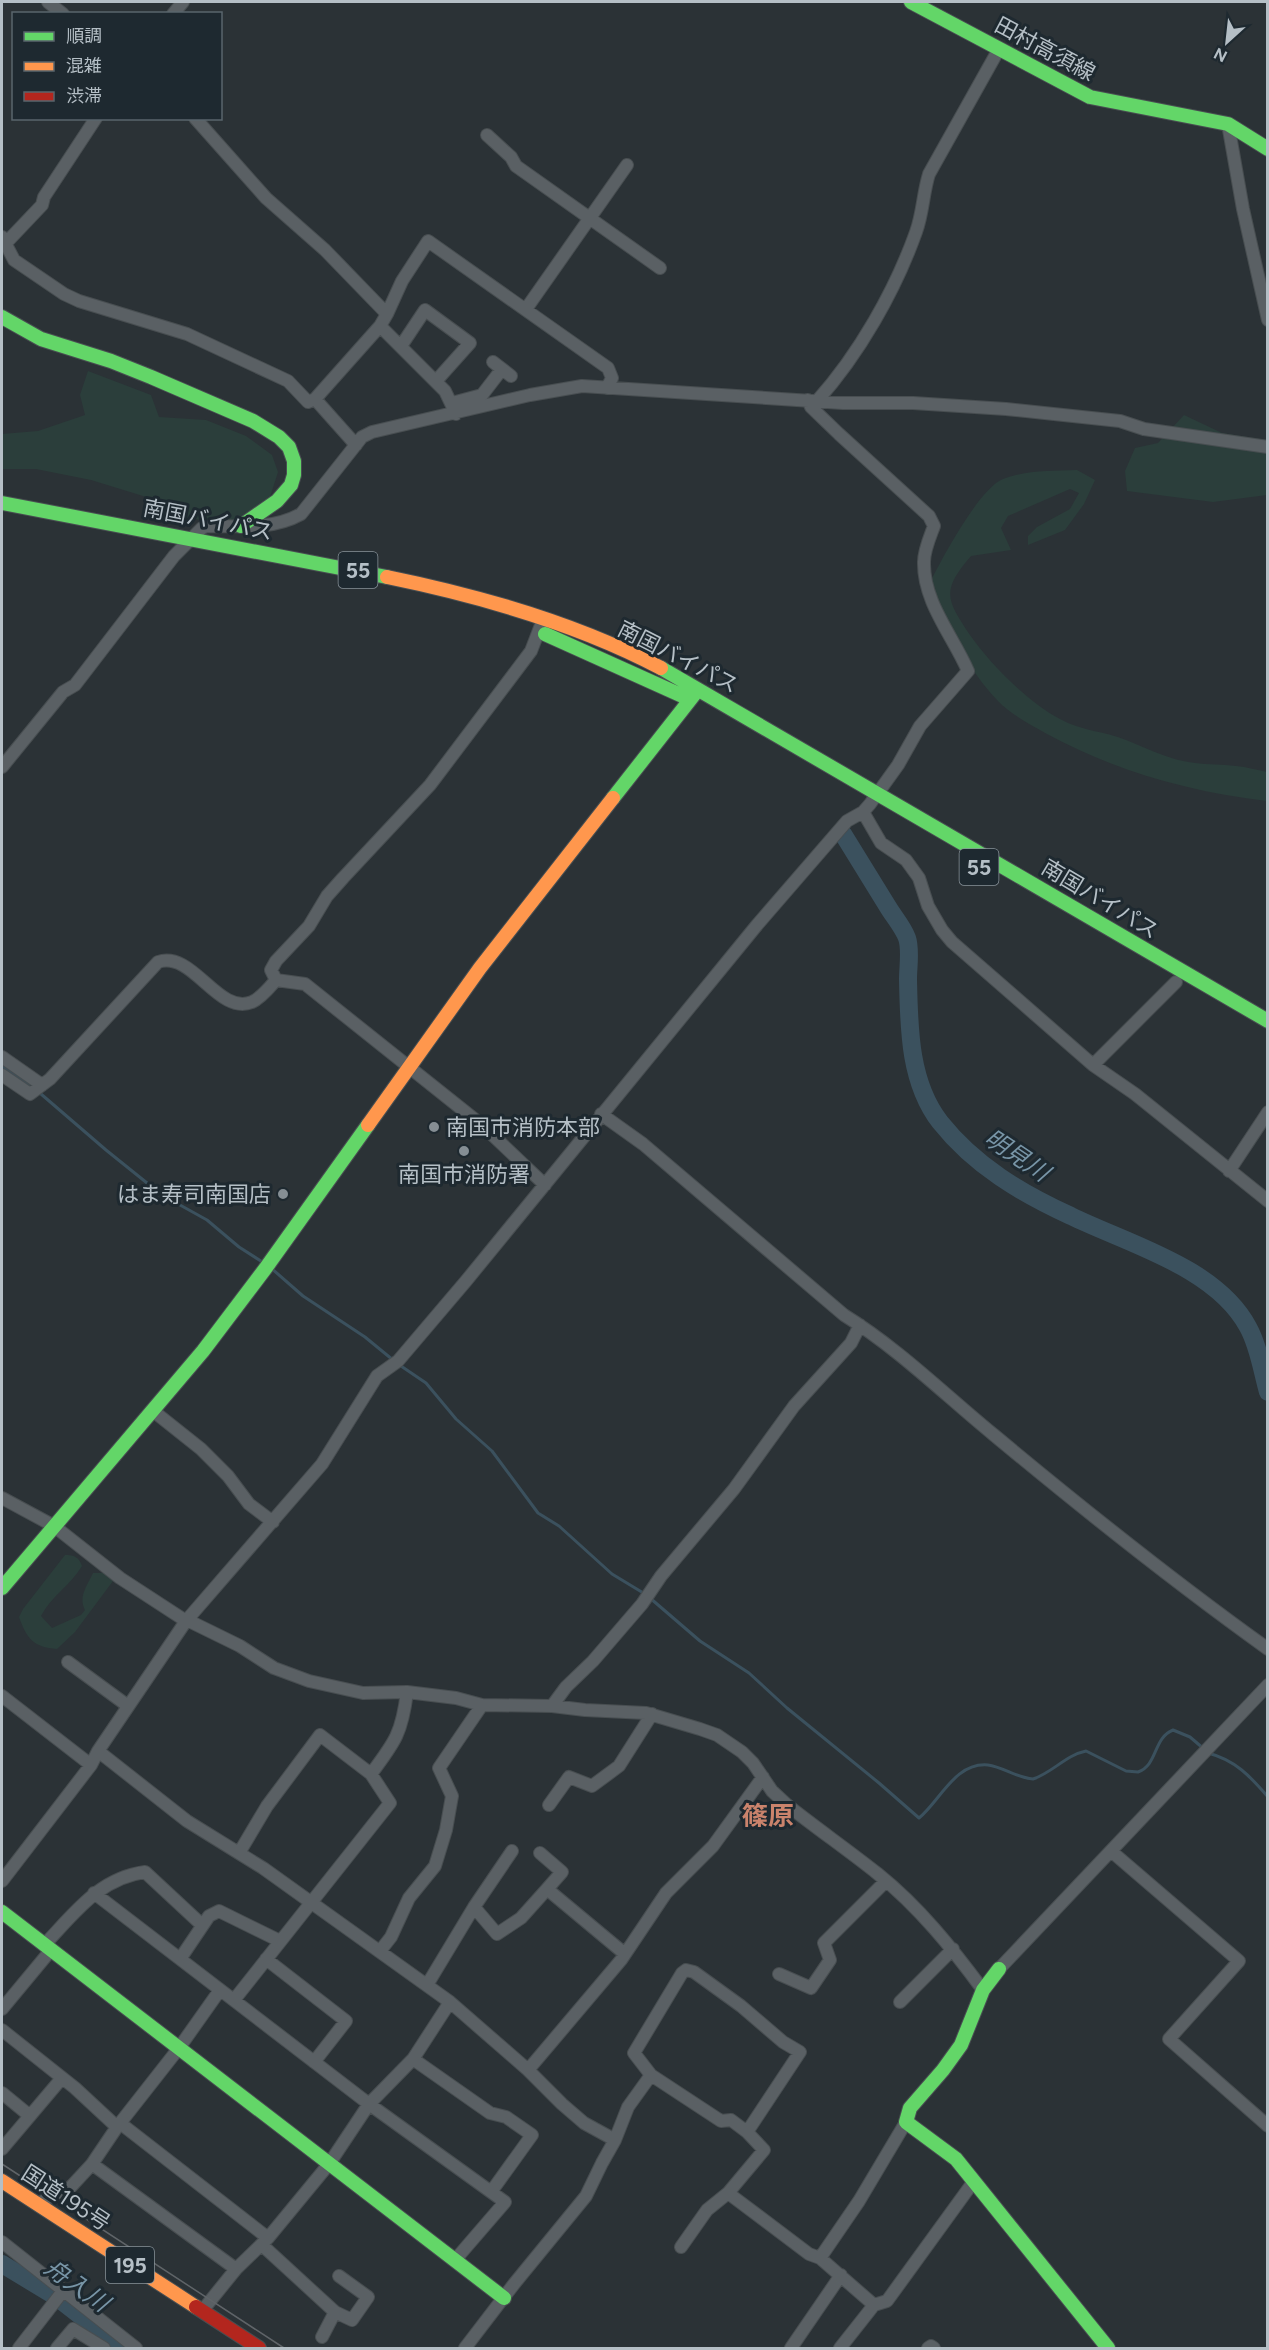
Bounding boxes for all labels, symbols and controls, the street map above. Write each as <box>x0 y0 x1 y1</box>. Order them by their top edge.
street label: 田村高須線 <box>990 11 1100 87</box>
legend <box>12 12 222 120</box>
north arrow <box>1197 12 1257 72</box>
text: 順調 <box>66 25 102 47</box>
text: N <box>1211 44 1230 66</box>
text: 混雑 <box>66 55 102 77</box>
text: 渋滞 <box>66 85 102 107</box>
street label: 南国バイパス <box>141 494 275 546</box>
road number: 55 <box>338 552 378 588</box>
street label: 南国バイパス <box>613 615 743 699</box>
road number: 55 <box>960 849 998 885</box>
street label: 南国バイパス <box>1037 854 1163 944</box>
place label: 南国市消防本部 <box>446 1114 600 1141</box>
marker: 南国市消防本部 <box>427 1120 441 1134</box>
water label: 明見川 <box>979 1123 1057 1189</box>
marker: 南国市消防署 <box>457 1144 471 1158</box>
place label: 南国市消防署 <box>398 1161 530 1188</box>
place label: はま寿司南国店 <box>117 1181 271 1208</box>
marker: はま寿司南国店 <box>276 1187 290 1201</box>
district label: 篠原 <box>742 1800 794 1832</box>
street label: 国道195号 <box>17 2159 115 2237</box>
road number: 195 <box>106 2247 154 2283</box>
water label: 舟入川 <box>39 2252 117 2319</box>

